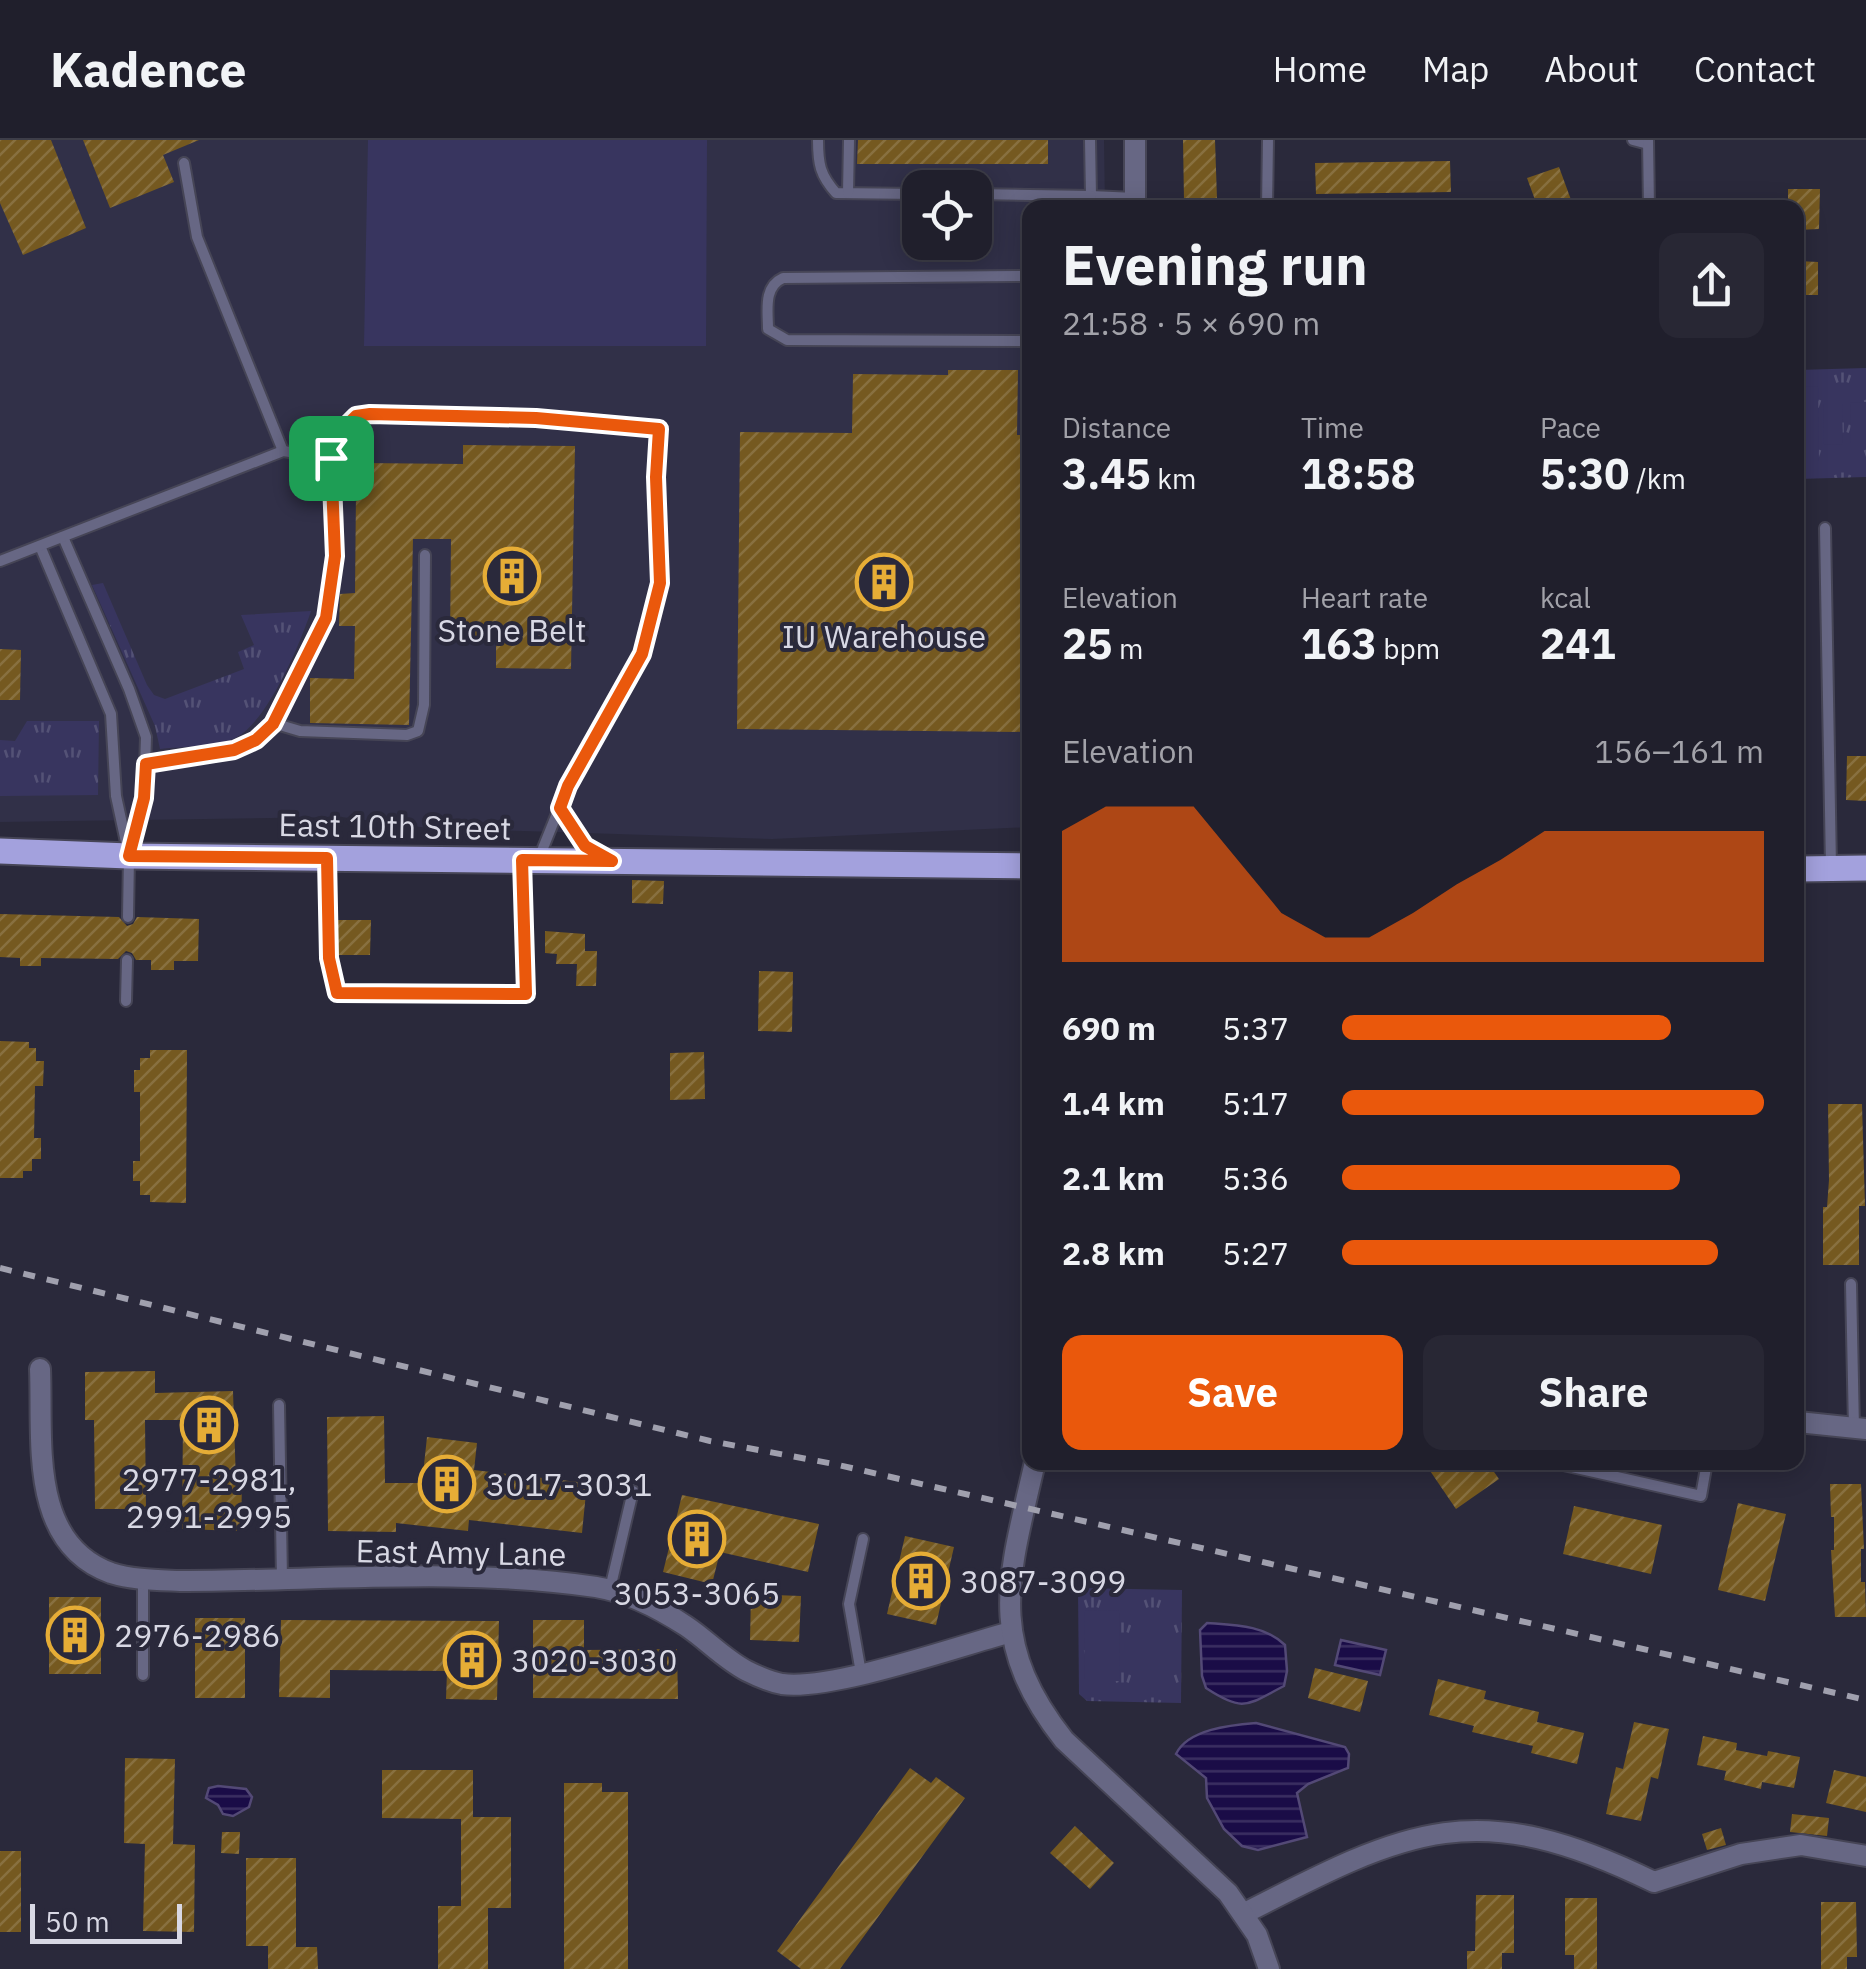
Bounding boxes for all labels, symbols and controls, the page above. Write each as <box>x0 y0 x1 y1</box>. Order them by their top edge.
text: Kadence <box>50 38 247 100</box>
text: Home <box>1273 46 1367 92</box>
text: Map <box>1422 46 1489 92</box>
text: About <box>1544 46 1639 92</box>
text: Contact <box>1694 46 1816 92</box>
map controls <box>902 170 992 260</box>
button: locate <box>902 170 992 260</box>
text: Evening run <box>1062 229 1368 300</box>
button: share <box>1659 233 1764 338</box>
text: 21:58 · 5 × 690 m <box>1062 302 1320 344</box>
text: Distance <box>1062 409 1171 446</box>
text: Time <box>1301 409 1364 446</box>
text: Pace <box>1540 409 1601 446</box>
pin <box>289 416 374 501</box>
icon: arrive <box>304 431 359 486</box>
text: 3.45 <box>1062 446 1151 501</box>
text: 18:58 <box>1301 446 1416 501</box>
text: 5:30 <box>1540 446 1629 501</box>
text: km <box>1151 460 1196 497</box>
text: /km <box>1629 460 1686 497</box>
building icon: Stone Belt <box>482 546 542 606</box>
building icon: IU Warehouse <box>854 552 914 612</box>
text: Elevation <box>1062 579 1178 616</box>
text: Heart rate <box>1301 579 1428 616</box>
text: kcal <box>1540 579 1591 616</box>
place label: Stone Belt <box>437 609 587 651</box>
place label: IU Warehouse <box>782 615 986 657</box>
text: 25 <box>1062 616 1112 671</box>
text: 163 <box>1301 616 1377 671</box>
text: 241 <box>1540 616 1616 671</box>
text: m <box>1112 630 1143 667</box>
text: bpm <box>1377 630 1440 667</box>
text: Elevation <box>1062 730 1195 772</box>
text: 156–161 m <box>1594 730 1764 772</box>
street label: East 10th Street <box>278 803 512 849</box>
text: 690 m <box>1062 1007 1156 1049</box>
text: 5:37 <box>1222 1007 1289 1049</box>
text: 1.4 km <box>1062 1082 1165 1124</box>
text: 5:17 <box>1222 1082 1289 1124</box>
text: 2.1 km <box>1062 1157 1165 1199</box>
text: 5:36 <box>1222 1157 1289 1199</box>
text: 2.8 km <box>1062 1232 1165 1274</box>
text: 5:27 <box>1222 1232 1289 1274</box>
button: Save <box>1062 1335 1403 1450</box>
button: Share <box>1423 1335 1764 1450</box>
building icon: 2977-2981, 2991-2995 <box>179 1395 239 1455</box>
building icon: 3017-3031 <box>417 1454 477 1514</box>
place label: 2977-2981, 2991-2995 <box>121 1458 297 1537</box>
place label: 3017-3031 <box>486 1463 652 1505</box>
building icon: 3053-3065 <box>667 1509 727 1569</box>
street label: East Amy Lane <box>355 1529 567 1575</box>
building icon: 3087-3099 <box>891 1551 951 1611</box>
place label: 3087-3099 <box>960 1560 1126 1602</box>
place label: 3053-3065 <box>614 1572 780 1614</box>
building icon: 2976-2986 <box>45 1605 105 1665</box>
place label: 2976-2986 <box>114 1614 280 1656</box>
building icon: 3020-3030 <box>442 1630 502 1690</box>
place label: 3020-3030 <box>511 1639 677 1681</box>
scale bar <box>30 1899 182 1944</box>
text: 50 m <box>45 1903 110 1940</box>

